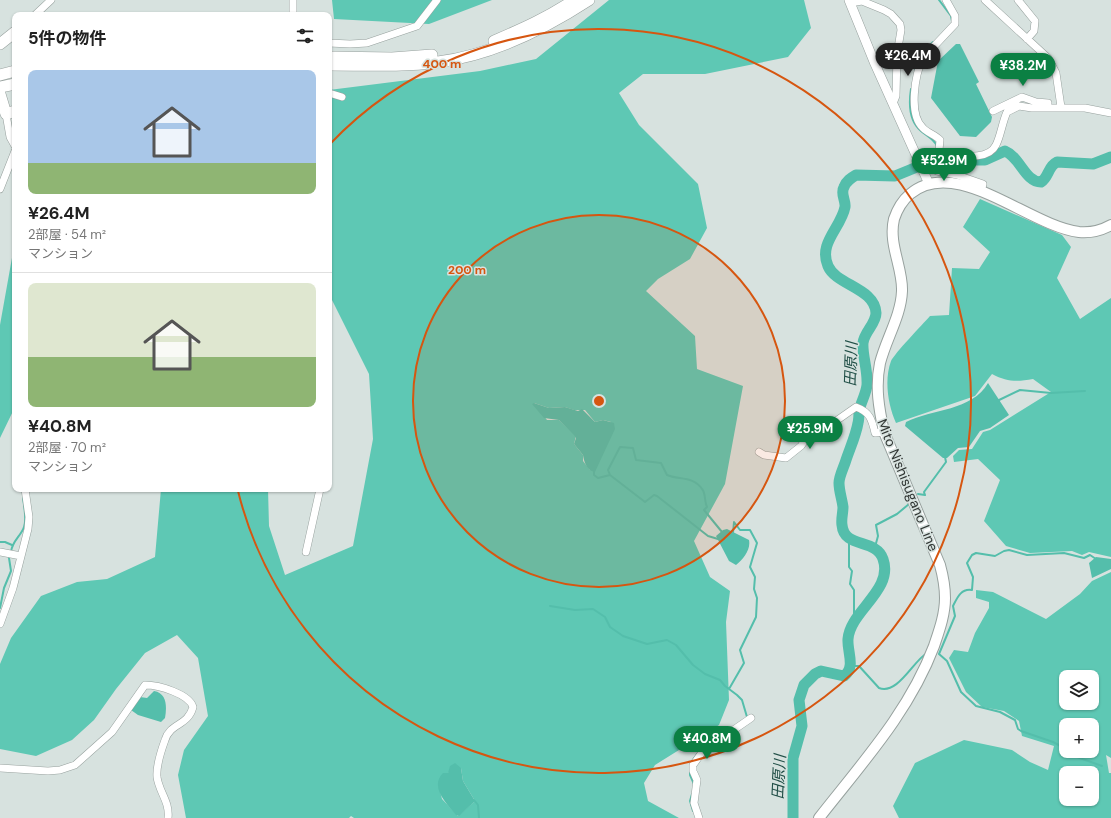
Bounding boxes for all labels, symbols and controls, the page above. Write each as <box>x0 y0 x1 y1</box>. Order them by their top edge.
icon: filters <box>294 25 316 47</box>
text: 5件の物件 <box>28 27 107 49</box>
pin: ¥26.4M <box>875 43 941 77</box>
text: ¥26.4M <box>885 47 932 64</box>
pin: ¥38.2M <box>990 53 1056 87</box>
text: 400 m <box>423 56 461 72</box>
text: ¥38.2M <box>1000 57 1046 74</box>
icon: home <box>136 96 208 168</box>
pin: ¥52.9M <box>911 148 977 182</box>
text: ¥52.9M <box>921 152 967 169</box>
text: ¥26.4M <box>28 202 89 224</box>
text: 2部屋 · 54 m² <box>28 226 106 243</box>
text: マンション <box>28 245 93 262</box>
text: 200 m <box>448 262 486 278</box>
icon: home <box>136 309 208 381</box>
water label: 田原川 <box>840 339 862 387</box>
centre of rings <box>592 394 606 408</box>
text: ¥40.8M <box>28 415 92 437</box>
pin: ¥25.9M <box>777 416 843 450</box>
street label: Mito Nishisugano Line <box>873 416 943 554</box>
text: ¥25.9M <box>787 420 833 437</box>
text: 2部屋 · 70 m² <box>28 439 106 456</box>
text: マンション <box>28 458 93 475</box>
map controls <box>1059 670 1099 806</box>
button: layers <box>1059 670 1099 710</box>
button: + <box>1059 718 1099 758</box>
pin: ¥40.8M <box>674 726 740 760</box>
text: ¥40.8M <box>683 730 731 747</box>
water label: 田原川 <box>768 752 790 800</box>
button: − <box>1059 766 1099 806</box>

